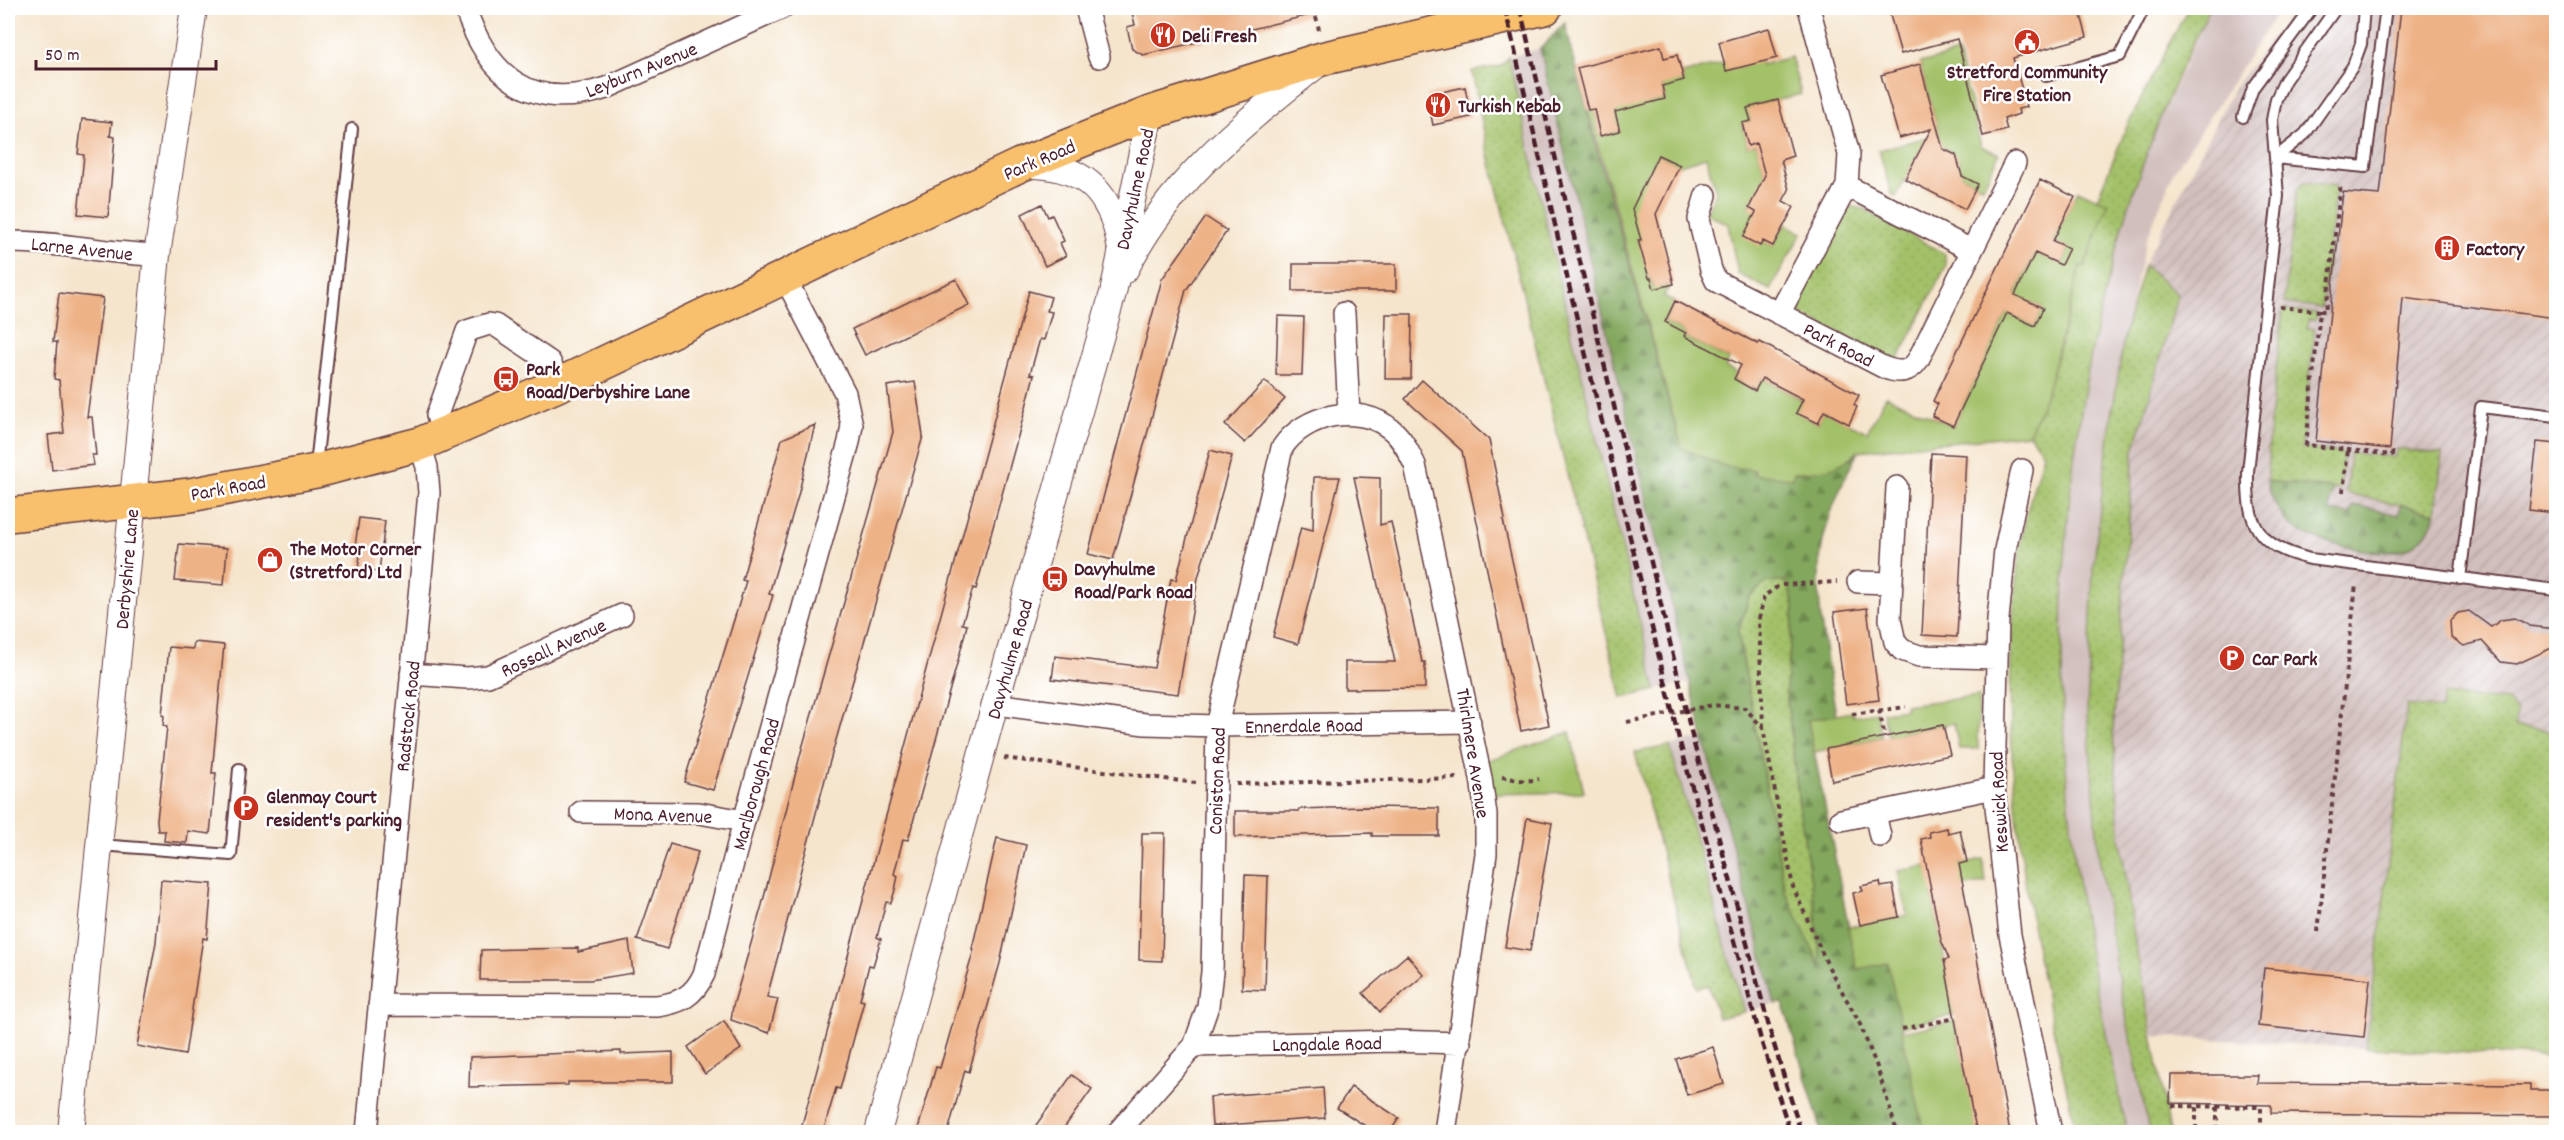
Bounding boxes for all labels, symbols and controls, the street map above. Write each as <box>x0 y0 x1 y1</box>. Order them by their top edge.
restaurant icon: Deli Fresh <box>1148 20 1178 50</box>
place label: Deli Fresh <box>1182 24 1257 52</box>
public building icon: Stretford Community Fire Station <box>2012 27 2042 57</box>
scale bar <box>36 33 216 71</box>
street label: Leyburn Avenue <box>582 37 702 107</box>
text: 50 m <box>45 44 80 69</box>
place label: Stretford Community Fire Station <box>1947 60 2108 111</box>
restaurant icon: Turkish Kebab <box>1423 90 1453 120</box>
place label: Turkish Kebab <box>1458 94 1561 122</box>
street label: Davyhulme Road <box>1110 126 1163 253</box>
street label: Park Road <box>1000 134 1081 190</box>
street label: Larne Avenue <box>29 232 134 270</box>
building icon: Factory <box>2432 233 2462 263</box>
place label: Factory <box>2466 237 2525 265</box>
street label: Park Road <box>1797 317 1878 376</box>
place label: Park Road/Derbyshire Lane <box>526 357 690 408</box>
bus stop icon: Park Road/Derbyshire Lane <box>491 364 521 394</box>
street label: Park Road <box>189 470 268 510</box>
street label: Derbyshire Lane <box>110 508 148 631</box>
place label: The Motor Corner (Stretford) Ltd <box>290 537 422 588</box>
shop icon: The Motor Corner (Stretford) Ltd <box>255 545 285 575</box>
place label: Davyhulme Road/Park Road <box>1074 557 1193 608</box>
bus stop icon: Davyhulme Road/Park Road <box>1040 564 1070 594</box>
street label: Davyhulme Road <box>981 597 1042 723</box>
street label: Rossall Avenue <box>497 613 612 686</box>
parking icon: Car Park <box>2217 643 2247 673</box>
place label: Car Park <box>2252 647 2317 675</box>
street label: Radstock Road <box>390 659 430 773</box>
street label: Thirlmere Avenue <box>1447 687 1495 821</box>
street label: Ennerdale Road <box>1245 713 1363 743</box>
street label: Marlborough Road <box>727 716 789 854</box>
street label: Coniston Road <box>1203 727 1235 835</box>
street label: Keswick Road <box>1984 751 2018 853</box>
place label: Glenmay Court resident's parking <box>266 785 402 836</box>
parking icon: Glenmay Court resident's parking <box>231 793 261 823</box>
street label: Mona Avenue <box>613 801 713 833</box>
street label: Langdale Road <box>1272 1031 1382 1061</box>

